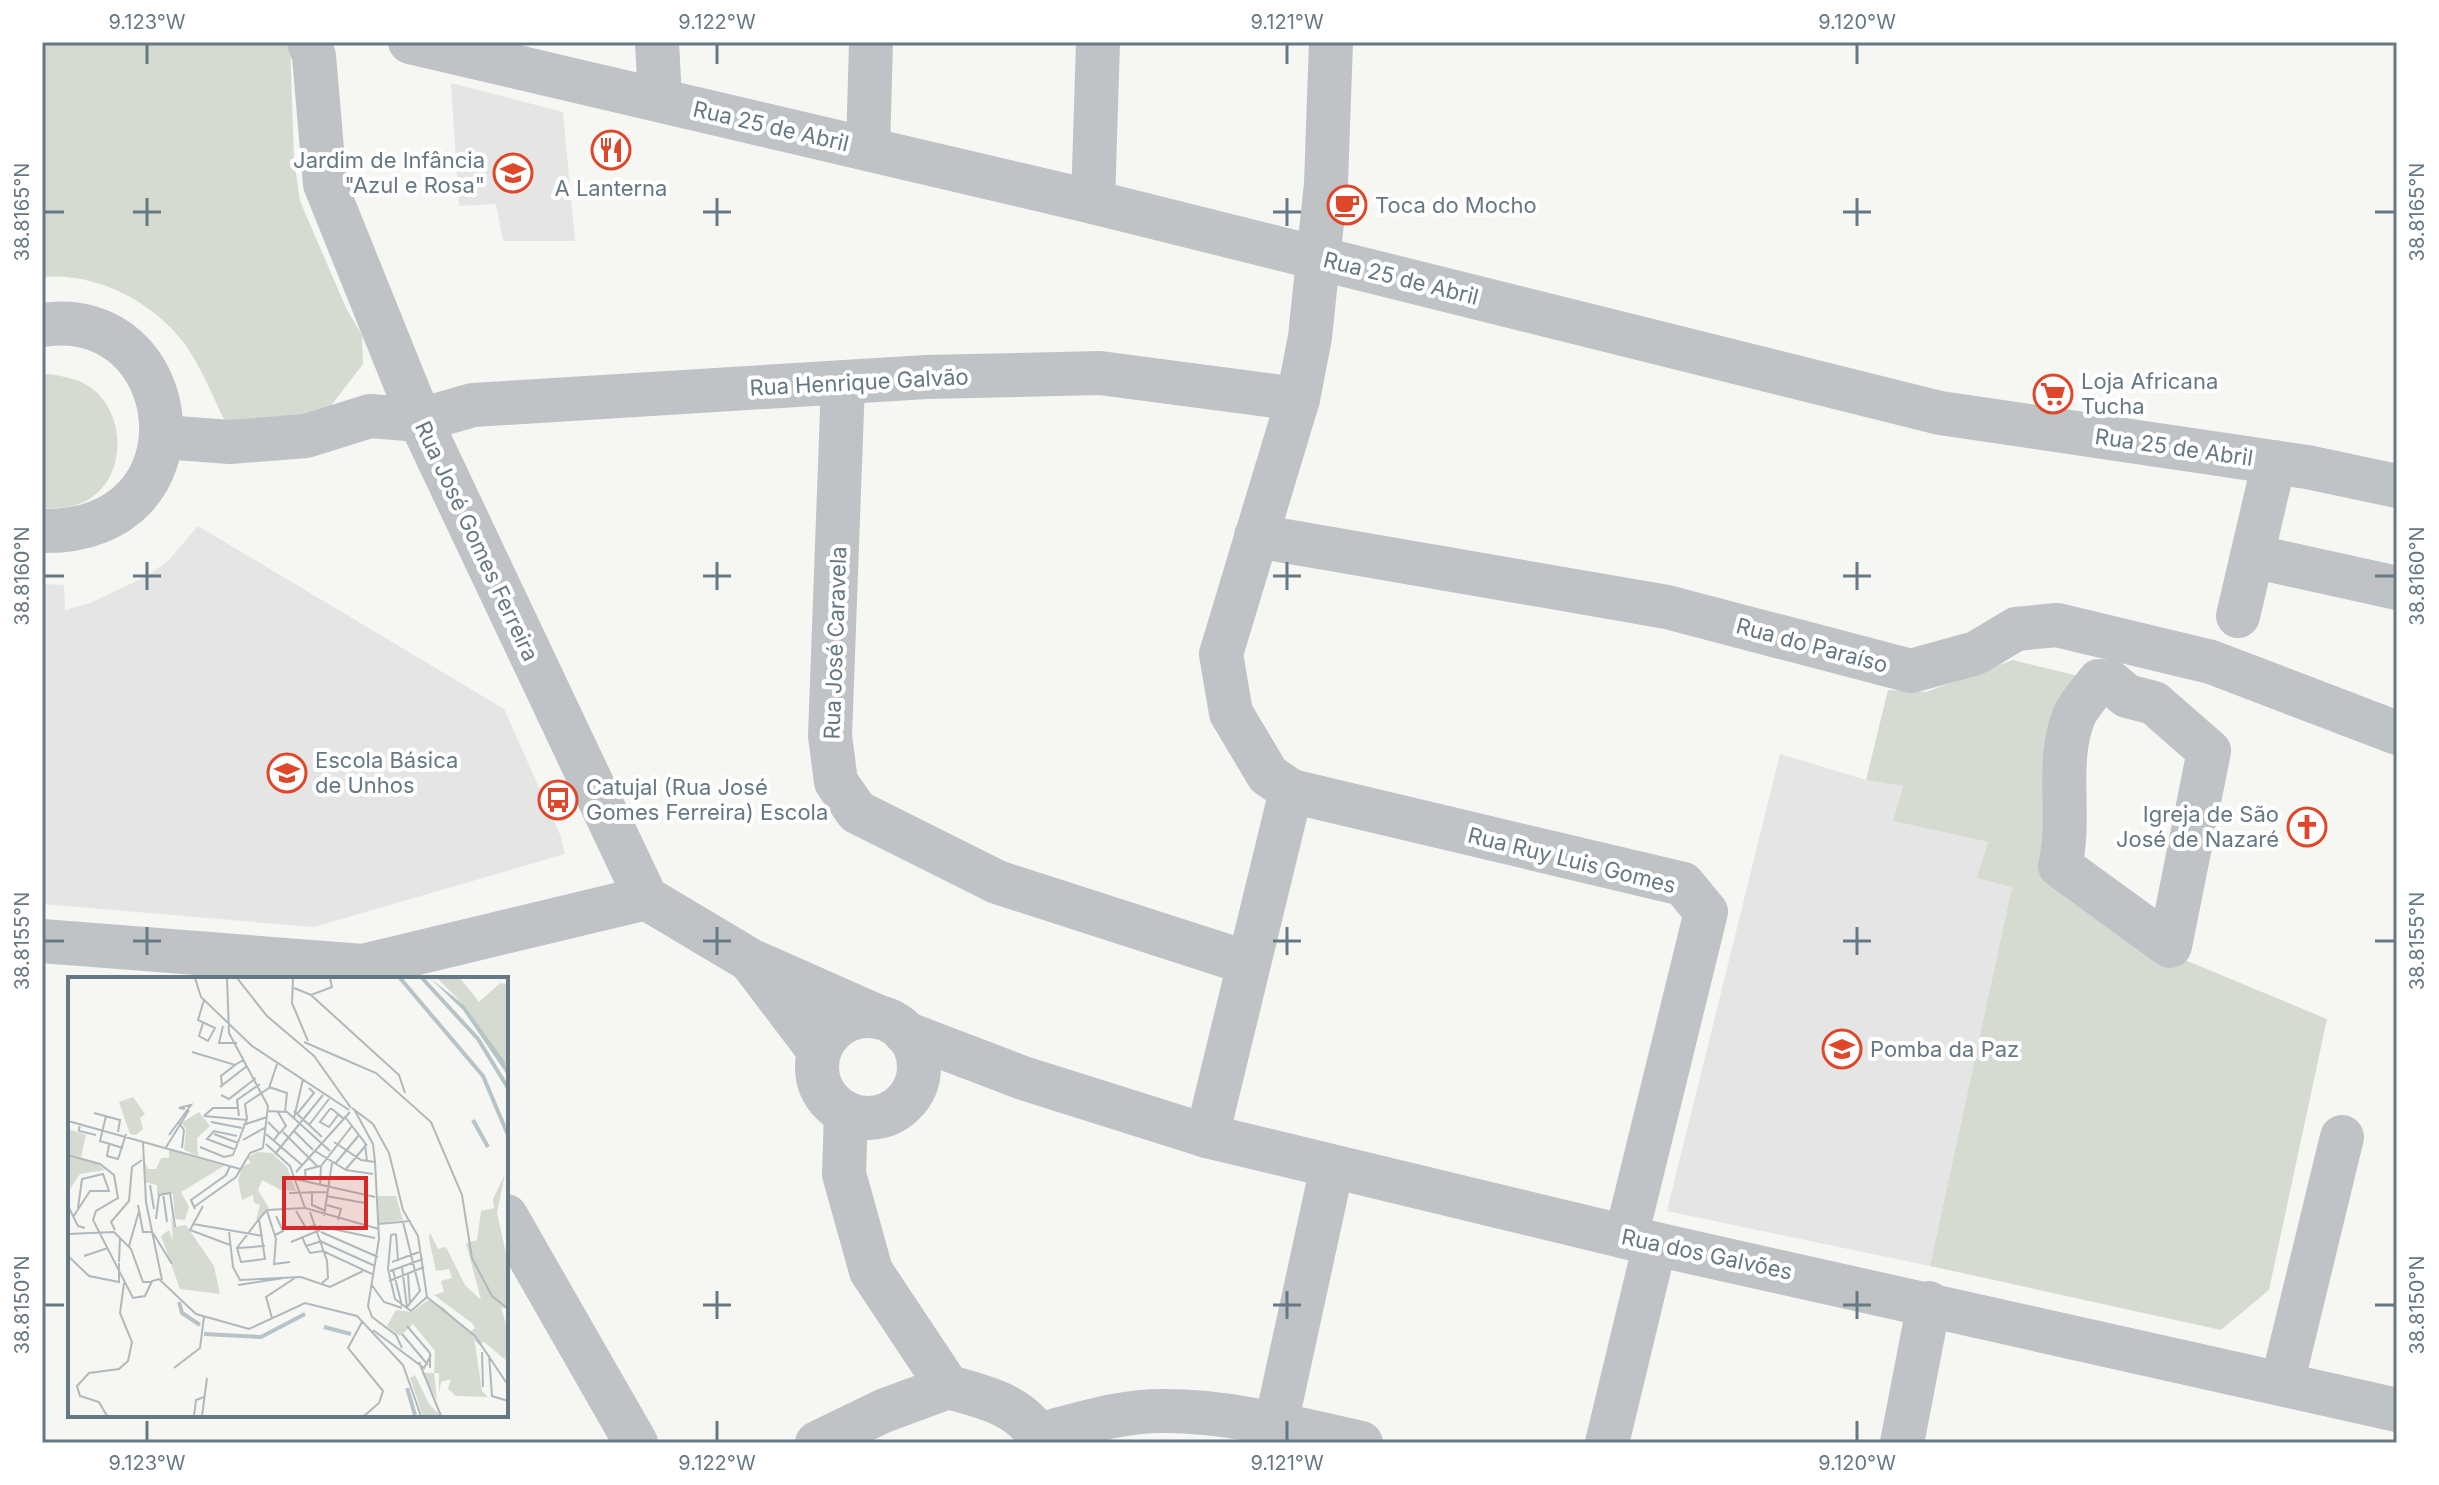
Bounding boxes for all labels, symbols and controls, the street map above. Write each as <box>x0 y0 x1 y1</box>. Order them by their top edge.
text: 9.123°W <box>108 10 186 34</box>
text: 9.122°W <box>678 10 756 34</box>
text: 9.121°W <box>1250 10 1324 34</box>
text: 9.120°W <box>1818 10 1896 34</box>
street label: Rua 25 de Abril <box>691 95 851 157</box>
restaurant icon: A Lanterna <box>590 129 632 171</box>
place label: Jardim de Infância "Azul e Rosa" <box>293 147 485 198</box>
school or university icon: Jardim de Infância "Azul e Rosa" <box>492 152 534 194</box>
text: 38.8165°N <box>10 163 34 261</box>
text: 38.8165°N <box>2405 163 2429 261</box>
place label: A Lanterna <box>555 175 667 201</box>
cafe icon: Toca do Mocho <box>1326 184 1368 226</box>
place label: Toca do Mocho <box>1375 192 1537 218</box>
street label: Rua 25 de Abril <box>1321 246 1481 310</box>
street label: Rua Henrique Galvão <box>749 363 969 401</box>
place label: Loja Africana Tucha <box>2081 368 2218 419</box>
supermarket icon: Loja Africana Tucha <box>2032 373 2074 415</box>
street label: Rua José Gomes Ferreira <box>410 417 544 665</box>
street label: Rua 25 de Abril <box>2093 423 2255 471</box>
text: 38.8160°N <box>10 526 34 626</box>
text: 38.8160°N <box>2405 526 2429 626</box>
street label: Rua José Caravela <box>819 546 851 740</box>
street label: Rua do Paraíso <box>1733 612 1891 678</box>
place label: Escola Básica de Unhos <box>315 747 458 798</box>
school or university icon: Escola Básica de Unhos <box>266 752 308 794</box>
place label: Catujal (Rua José Gomes Ferreira) Escola <box>586 774 828 825</box>
bus stop icon: Catujal (Rua José Gomes Ferreira) Escola <box>537 779 579 821</box>
place label: Igreja de São José de Nazaré <box>2116 801 2279 852</box>
church icon: Igreja de São José de Nazaré <box>2286 806 2328 848</box>
street label: Rua Ruy Luis Gomes <box>1465 822 1679 898</box>
text: 38.8155°N <box>10 892 34 990</box>
text: 38.8155°N <box>2405 892 2429 990</box>
inset map <box>68 977 508 1417</box>
school or university icon: Pomba da Paz <box>1821 1028 1863 1070</box>
place label: Pomba da Paz <box>1870 1036 2019 1062</box>
street label: Rua dos Galvões <box>1619 1223 1795 1285</box>
text: 38.8150°N <box>10 1255 34 1355</box>
text: 38.8150°N <box>2405 1255 2429 1355</box>
text: 9.123°W <box>108 1451 186 1475</box>
text: 9.122°W <box>678 1451 756 1475</box>
text: 9.121°W <box>1250 1451 1324 1475</box>
text: 9.120°W <box>1818 1451 1896 1475</box>

